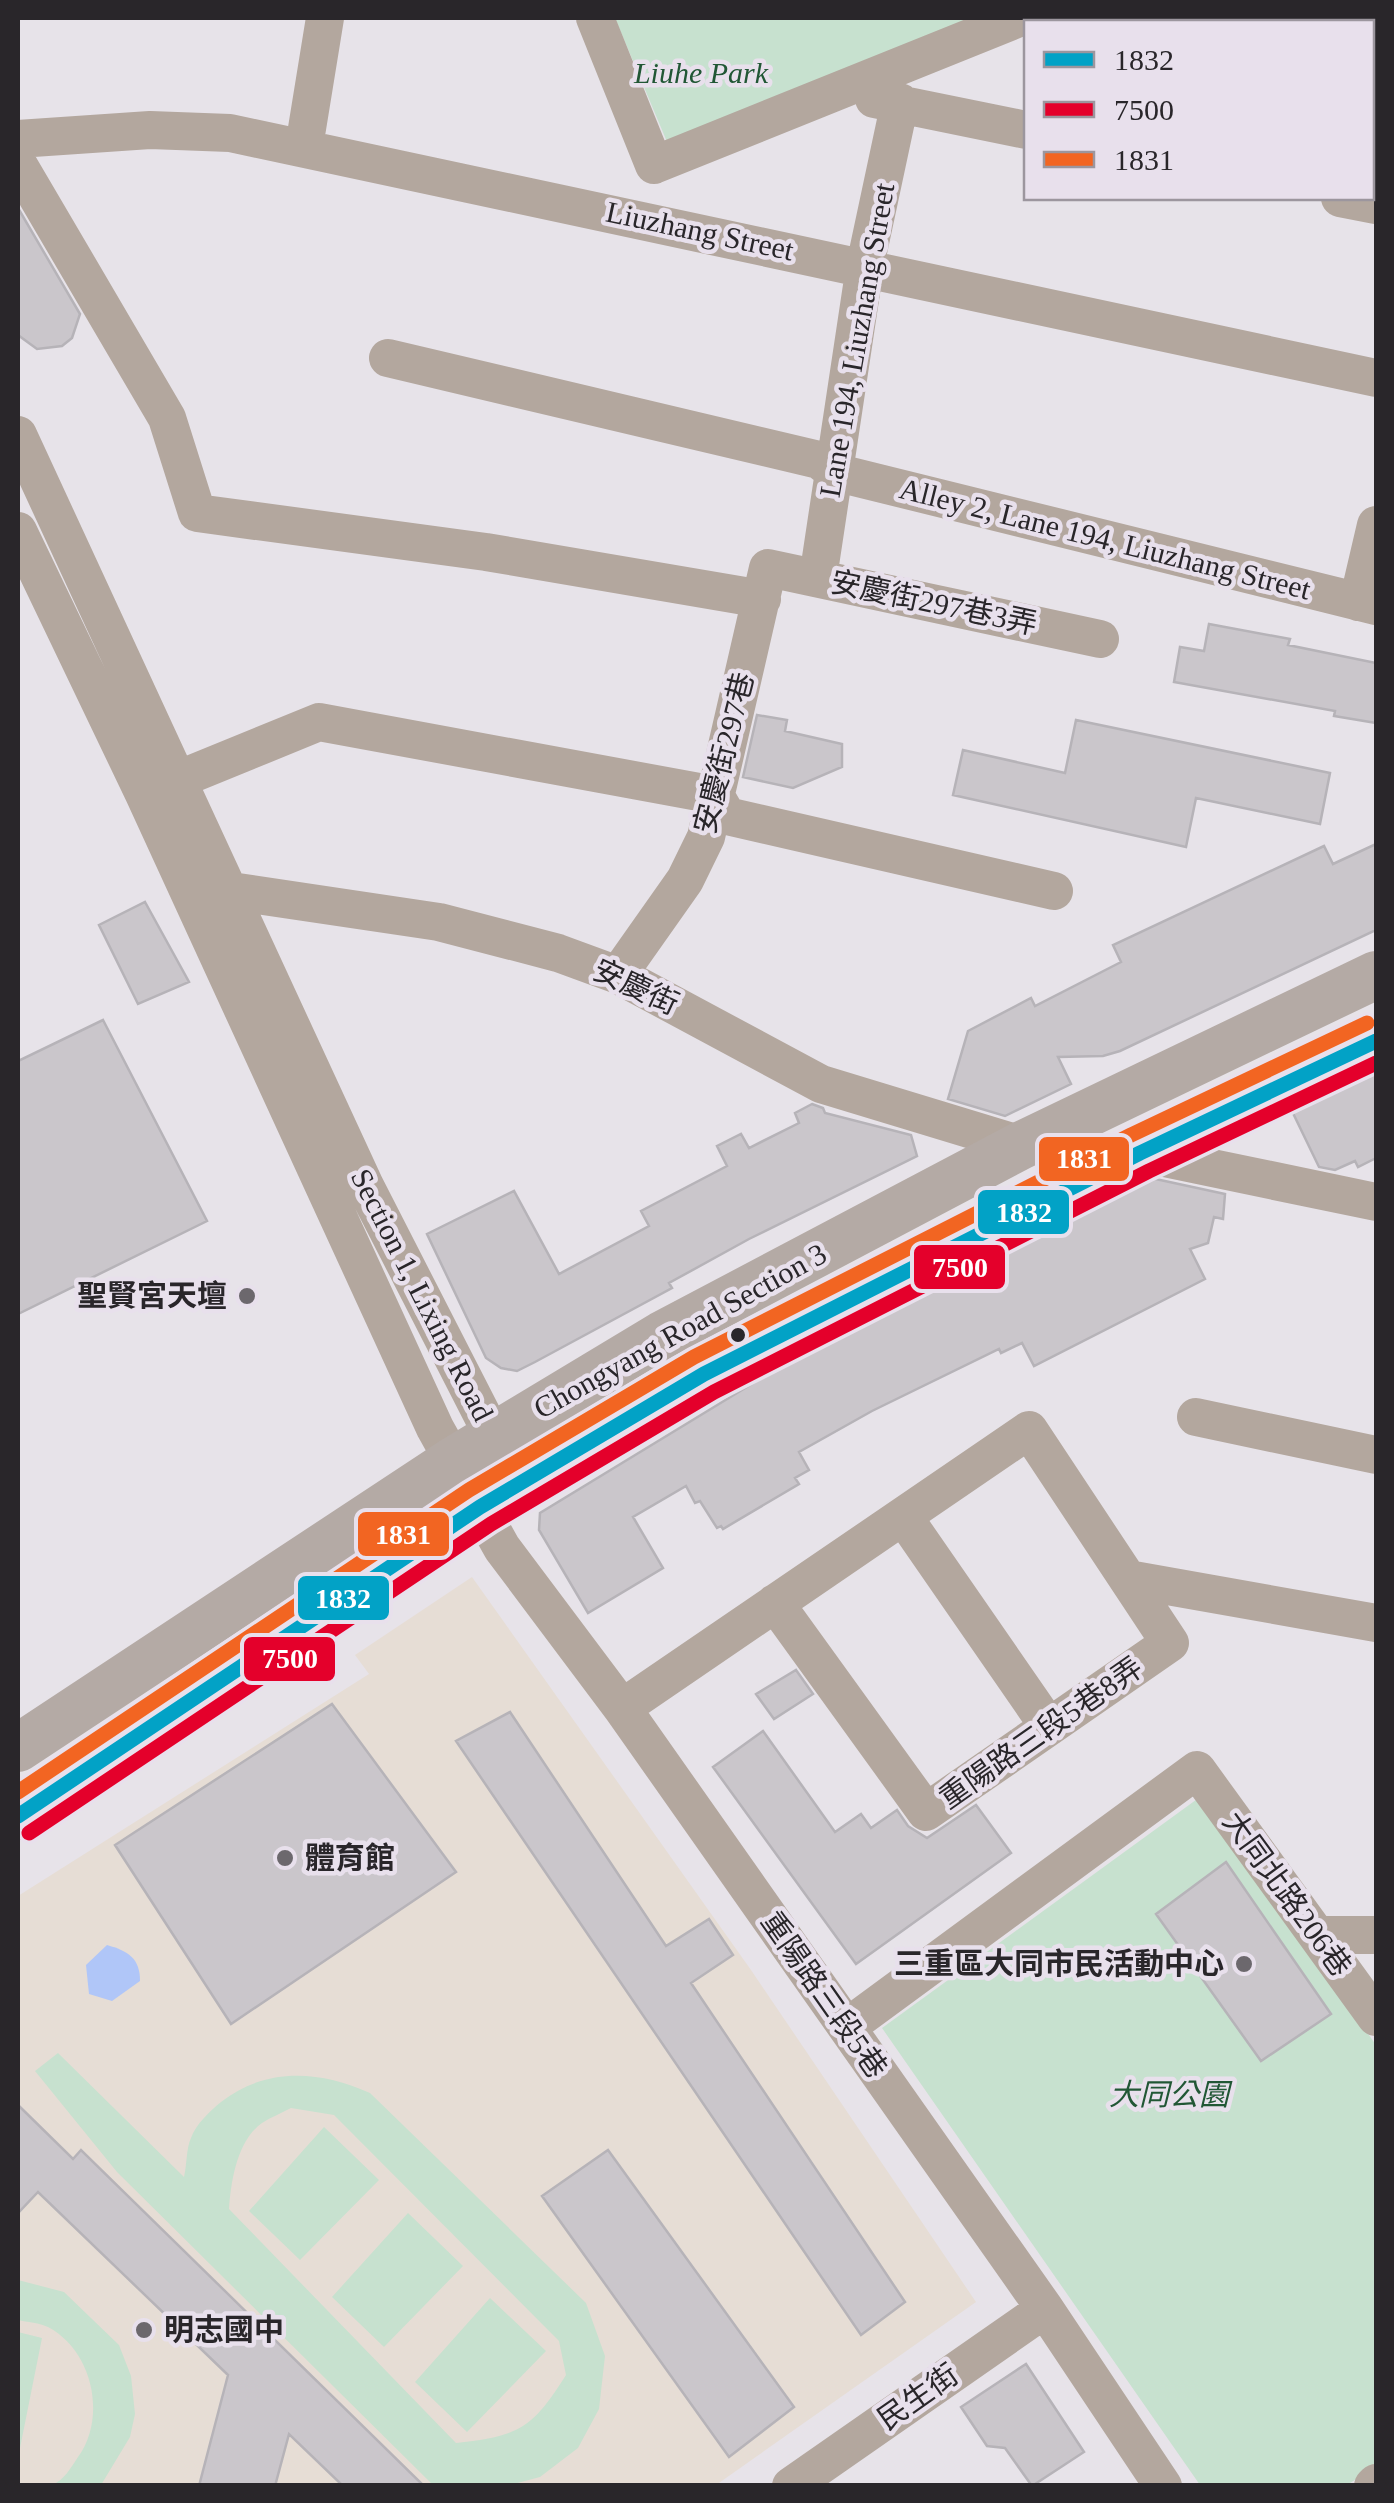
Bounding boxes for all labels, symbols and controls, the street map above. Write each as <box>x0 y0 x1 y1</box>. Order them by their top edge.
legend <box>1024 20 1374 200</box>
text: 1832 <box>1114 43 1174 76</box>
park label: Liuhe Park <box>633 56 769 89</box>
text: 7500 <box>1114 93 1174 126</box>
text: 1831 <box>1114 143 1174 176</box>
street label: Lane 194, Liuzhang Street <box>813 180 901 499</box>
street label: Liuzhang Street <box>603 195 797 267</box>
street label: Alley 2, Lane 194, Liuzhang Street <box>896 471 1315 606</box>
street label: 安慶街297巷3弄 <box>828 565 1040 640</box>
street label: 安慶街297巷 <box>688 669 759 837</box>
street label: 安慶街 <box>588 953 684 1021</box>
line badge: 1831 <box>1037 1135 1131 1183</box>
text: 1831 <box>1056 1143 1112 1174</box>
street label: Section 1, Lixing Road <box>345 1163 500 1426</box>
line badge: 1832 <box>976 1188 1071 1236</box>
text: 1832 <box>996 1197 1052 1228</box>
street label: Chongyang Road Section 3 <box>528 1236 832 1425</box>
line badge: 7500 <box>912 1243 1007 1291</box>
text: 7500 <box>932 1252 988 1283</box>
place label: 聖賢宮天壇 <box>77 1279 227 1312</box>
marker: 聖賢宮天壇 <box>236 1285 258 1307</box>
unlabelled marker <box>728 1325 748 1345</box>
line badge: 1831 <box>356 1510 451 1558</box>
text: 1831 <box>375 1519 431 1550</box>
line badge: 1832 <box>296 1574 391 1622</box>
text: 1832 <box>315 1583 371 1614</box>
line badge: 7500 <box>242 1635 337 1683</box>
text: 7500 <box>262 1643 318 1674</box>
street label: 重陽路三段5巷8弄 <box>933 1650 1148 1815</box>
street label: 大同北路206巷 <box>1217 1805 1358 1982</box>
place label: 體育館 <box>305 1841 395 1874</box>
marker: 體育館 <box>274 1847 296 1869</box>
street label: 重陽路三段5巷 <box>755 1905 894 2084</box>
place label: 三重區大同市民活動中心 <box>894 1947 1224 1980</box>
marker: 三重區大同市民活動中心 <box>1233 1953 1255 1975</box>
park label: 大同公園 <box>1109 2078 1233 2111</box>
place label: 明志國中 <box>164 2313 284 2346</box>
marker: 明志國中 <box>133 2319 155 2341</box>
street label: 民生街 <box>871 2357 964 2436</box>

